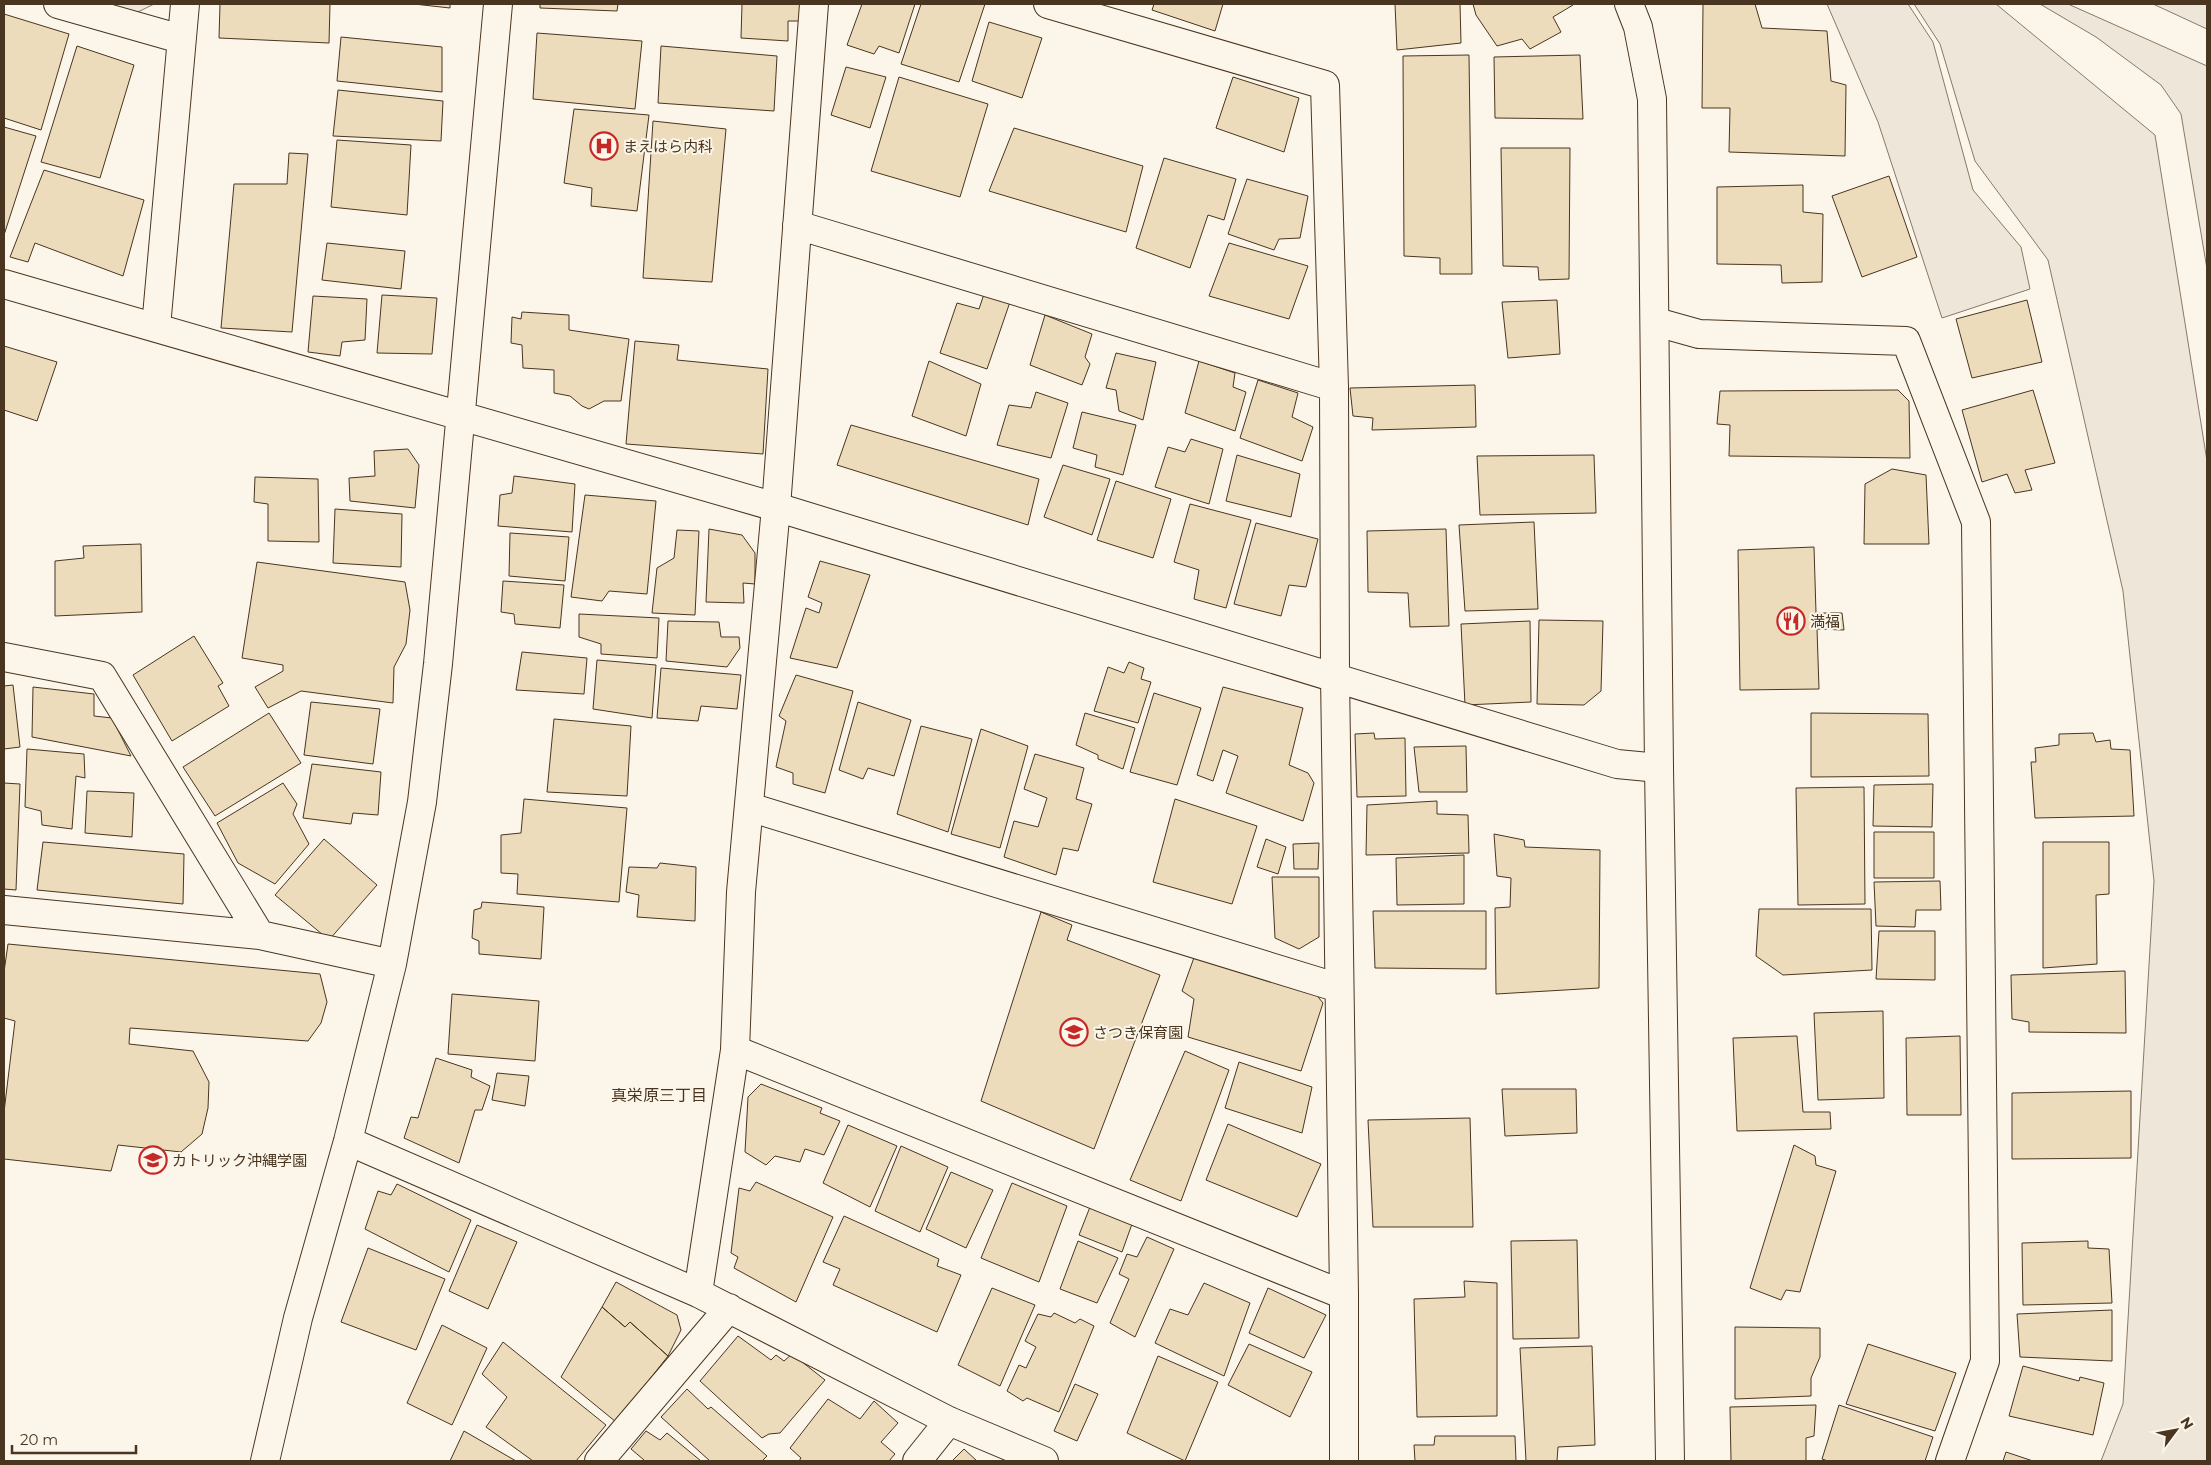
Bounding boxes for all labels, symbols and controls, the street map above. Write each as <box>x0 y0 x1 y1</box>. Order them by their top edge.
hospital icon: まえはら内科 <box>589 131 619 161</box>
place label: まえはら内科 <box>623 137 713 156</box>
restaurant icon: 満福 <box>1776 606 1806 636</box>
place label: 満福 <box>1810 612 1840 631</box>
school or university icon: さつき保育園 <box>1059 1017 1089 1047</box>
place label: さつき保育園 <box>1093 1023 1183 1042</box>
district label: 真栄原三丁目 <box>611 1086 707 1105</box>
school or university icon: カトリック沖縄学園 <box>138 1145 168 1175</box>
place label: カトリック沖縄学園 <box>172 1151 307 1170</box>
north arrow <box>2151 1405 2201 1455</box>
text: N <box>2176 1414 2198 1433</box>
scale bar <box>12 1422 136 1454</box>
text: 20 m <box>20 1430 58 1449</box>

